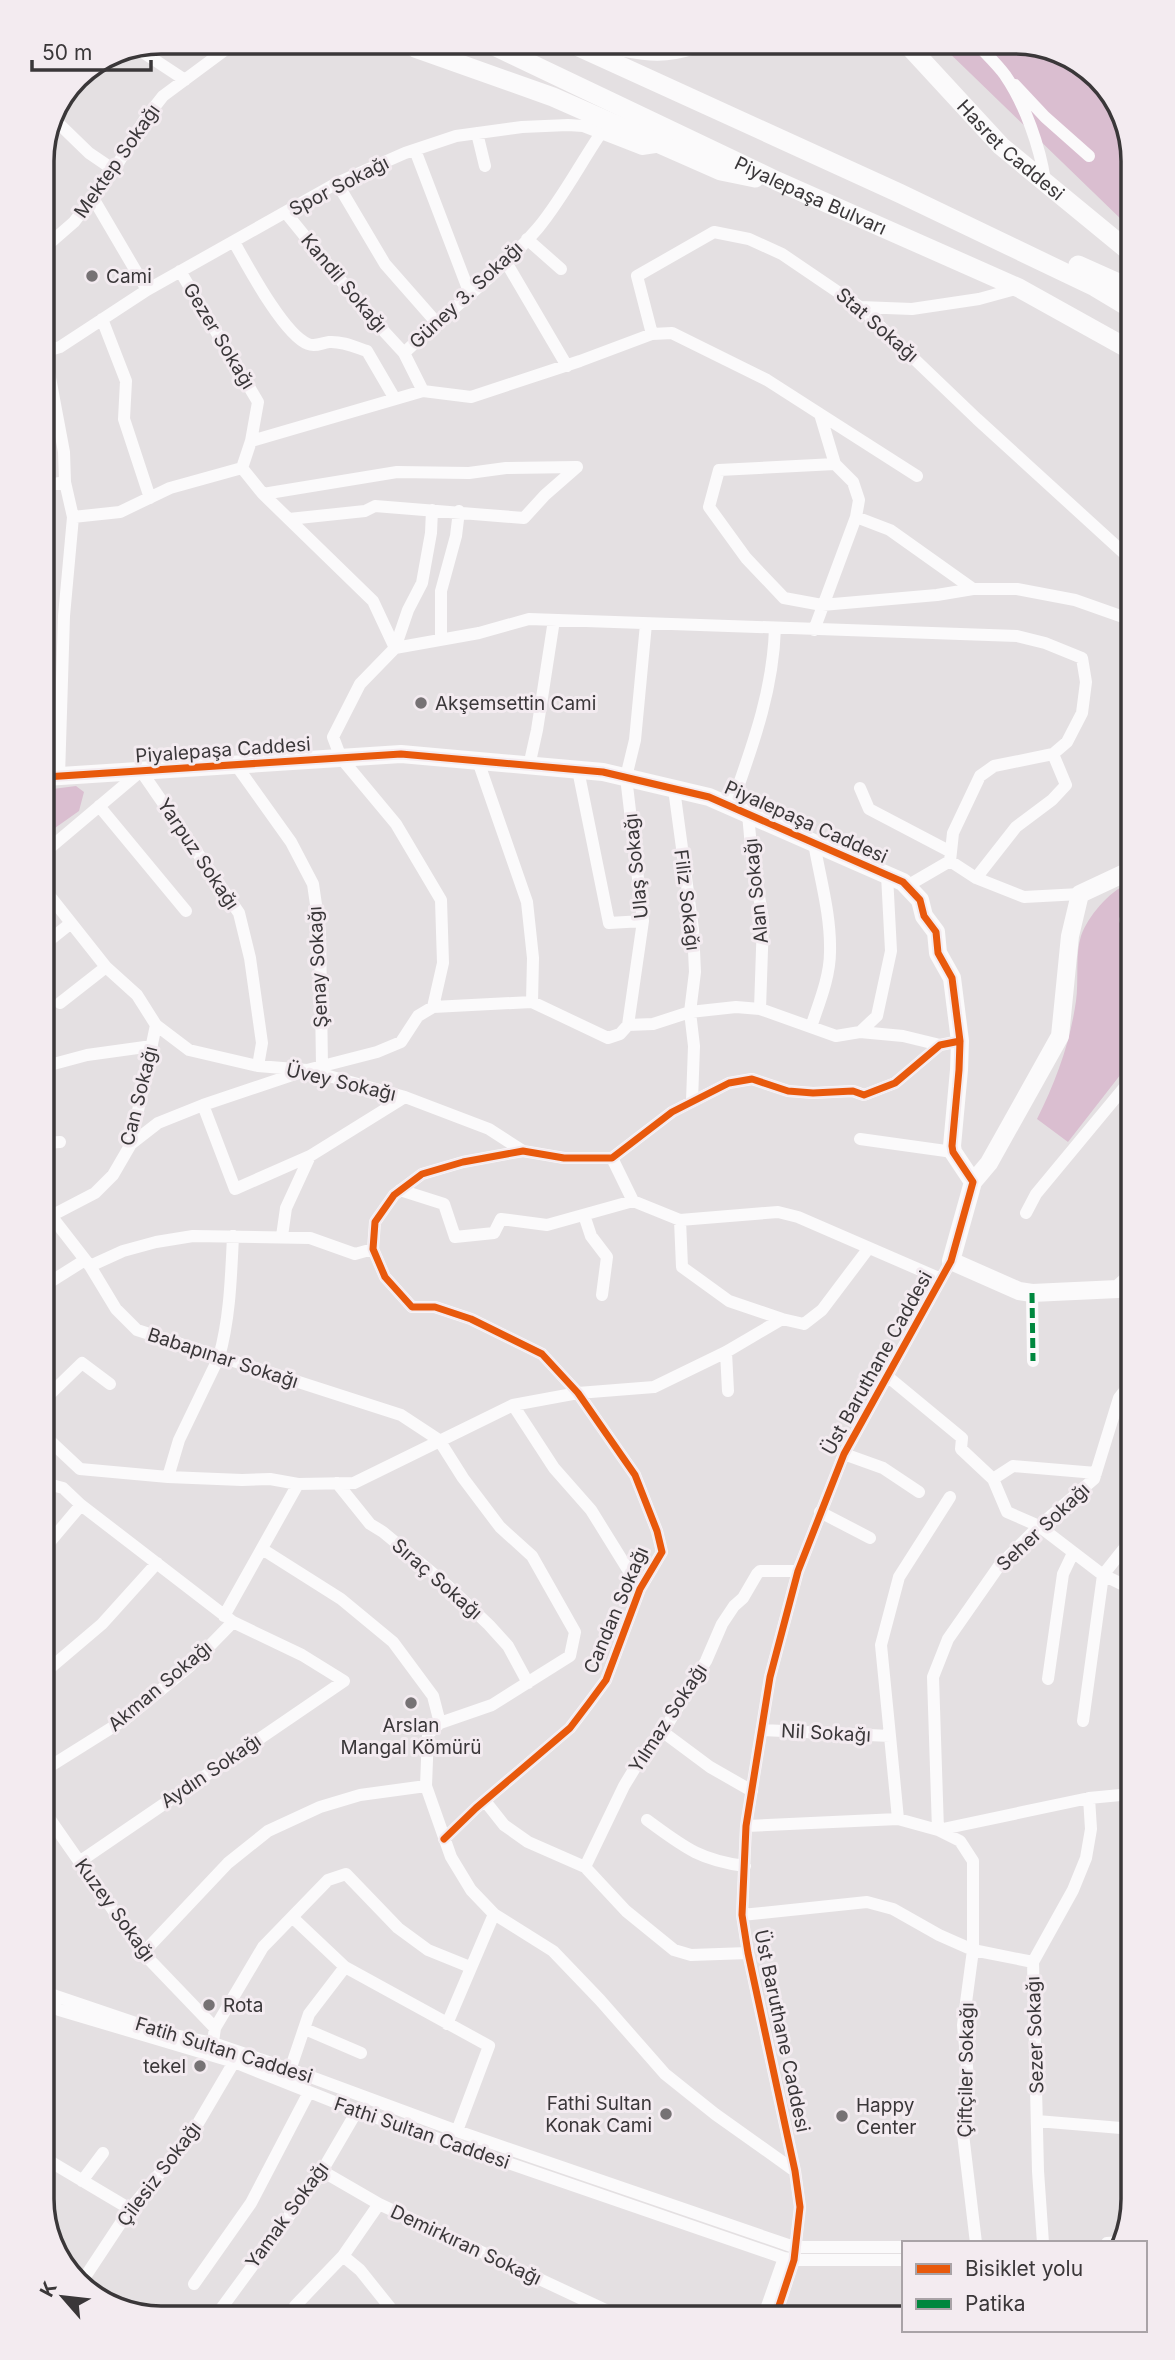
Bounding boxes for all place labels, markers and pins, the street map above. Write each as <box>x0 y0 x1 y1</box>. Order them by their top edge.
place label: Cami <box>106 265 152 288</box>
marker: Cami <box>84 268 100 284</box>
place label: Akşemsettin Cami <box>435 692 596 715</box>
marker: Akşemsettin Cami <box>413 695 429 711</box>
marker: Arslan Mangal Kömürü <box>403 1695 419 1711</box>
place label: Arslan Mangal Kömürü <box>341 1714 482 1759</box>
place label: Rota <box>223 1994 263 2017</box>
marker: Rota <box>201 1997 217 2013</box>
place label: tekel <box>143 2055 186 2078</box>
marker: tekel <box>192 2058 208 2074</box>
place label: Fathi Sultan Konak Cami <box>545 2092 652 2137</box>
place label: Happy Center <box>856 2094 916 2139</box>
marker: Fathi Sultan Konak Cami <box>658 2106 674 2122</box>
marker: Happy Center <box>834 2108 850 2124</box>

